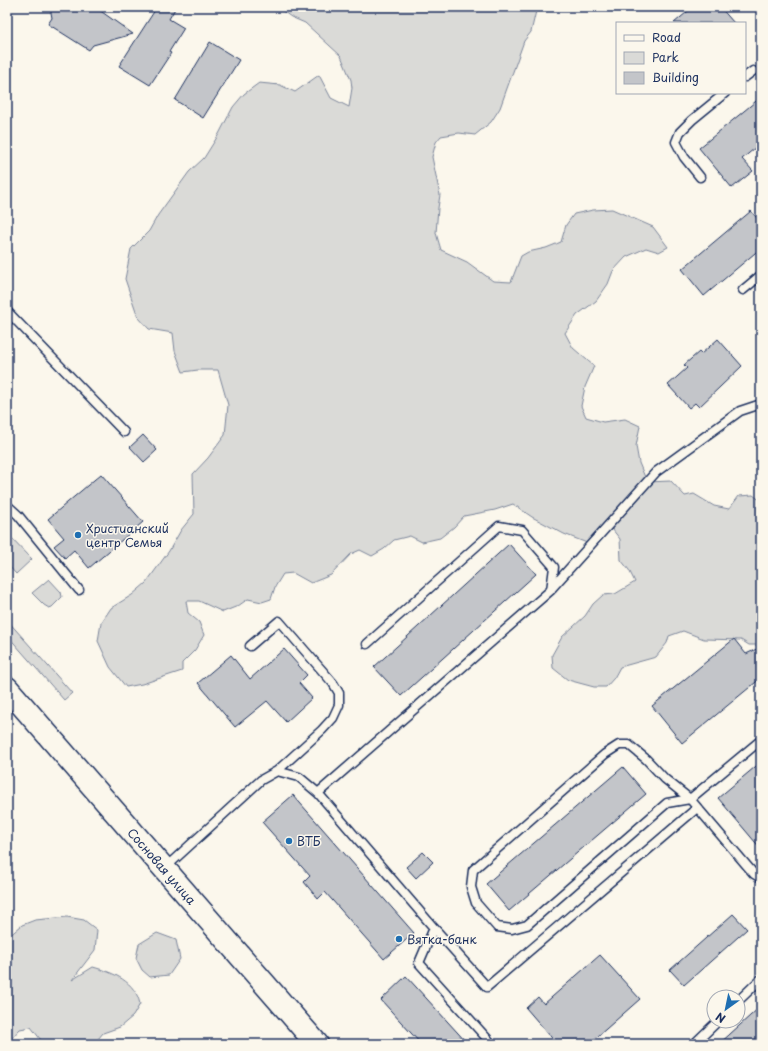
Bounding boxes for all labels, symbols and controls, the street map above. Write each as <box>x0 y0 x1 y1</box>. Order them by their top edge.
legend <box>616 22 746 94</box>
text: Road <box>652 28 681 46</box>
text: Park <box>652 48 679 66</box>
text: Building <box>652 68 699 86</box>
place label: Христианский центр Семья <box>86 519 169 551</box>
marker: Христианский центр Семья <box>73 530 83 540</box>
street label: Сосновая улица <box>124 824 201 909</box>
place label: ВТБ <box>297 832 321 850</box>
marker: ВТБ <box>284 836 294 846</box>
place label: Вятка-банк <box>407 930 477 948</box>
marker: Вятка-банк <box>394 934 404 944</box>
north arrow <box>706 989 746 1029</box>
text: N <box>712 1008 729 1027</box>

